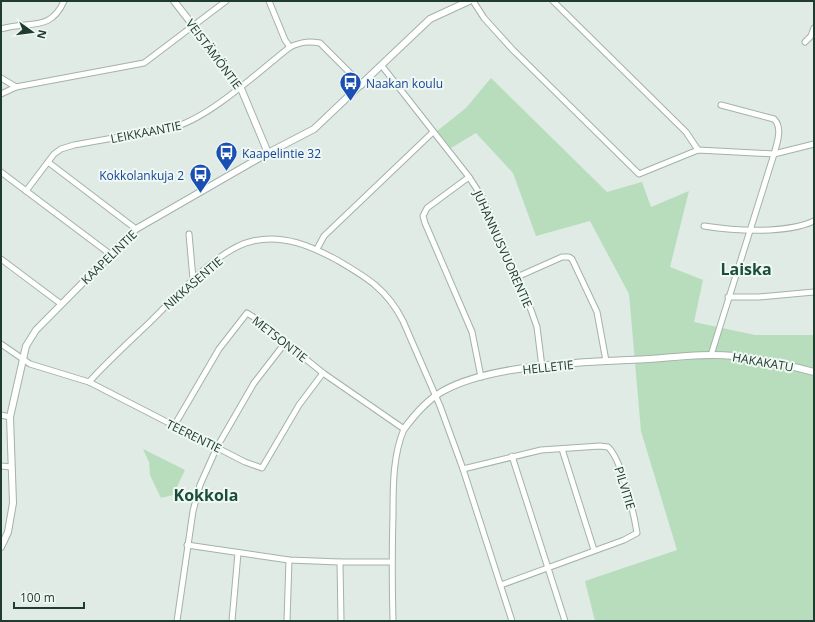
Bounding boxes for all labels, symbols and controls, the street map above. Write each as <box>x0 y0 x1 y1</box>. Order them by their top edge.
north arrow <box>12 12 52 52</box>
street label: VEISTÄMÖNTIE <box>182 15 246 93</box>
text: N <box>34 28 51 41</box>
bus stop icon: Naakan koulu <box>337 70 363 103</box>
place label: Naakan koulu <box>366 75 443 92</box>
street label: LEIKKAANTIE <box>109 117 183 147</box>
bus stop icon: Kaapelintie 32 <box>213 140 239 173</box>
place label: Kaapelintie 32 <box>242 145 321 162</box>
bus stop icon: Kokkolankuja 2 <box>187 162 213 195</box>
place label: Kokkolankuja 2 <box>99 167 184 184</box>
street label: JUHANNUSVUORENTIE <box>469 187 537 310</box>
street label: KAAPELINTIE <box>77 226 141 288</box>
street label: NIKKASENTIE <box>160 252 226 314</box>
district label: Laiska <box>720 258 772 280</box>
street label: METSONTIE <box>249 312 311 366</box>
street label: HAKAKATU <box>731 348 795 376</box>
street label: HELLETIE <box>522 356 574 378</box>
street label: TEERENTIE <box>163 415 225 457</box>
street label: PILVITIE <box>610 464 640 512</box>
district label: Kokkola <box>174 484 238 506</box>
scale bar <box>14 584 84 610</box>
text: 100 m <box>20 589 55 606</box>

